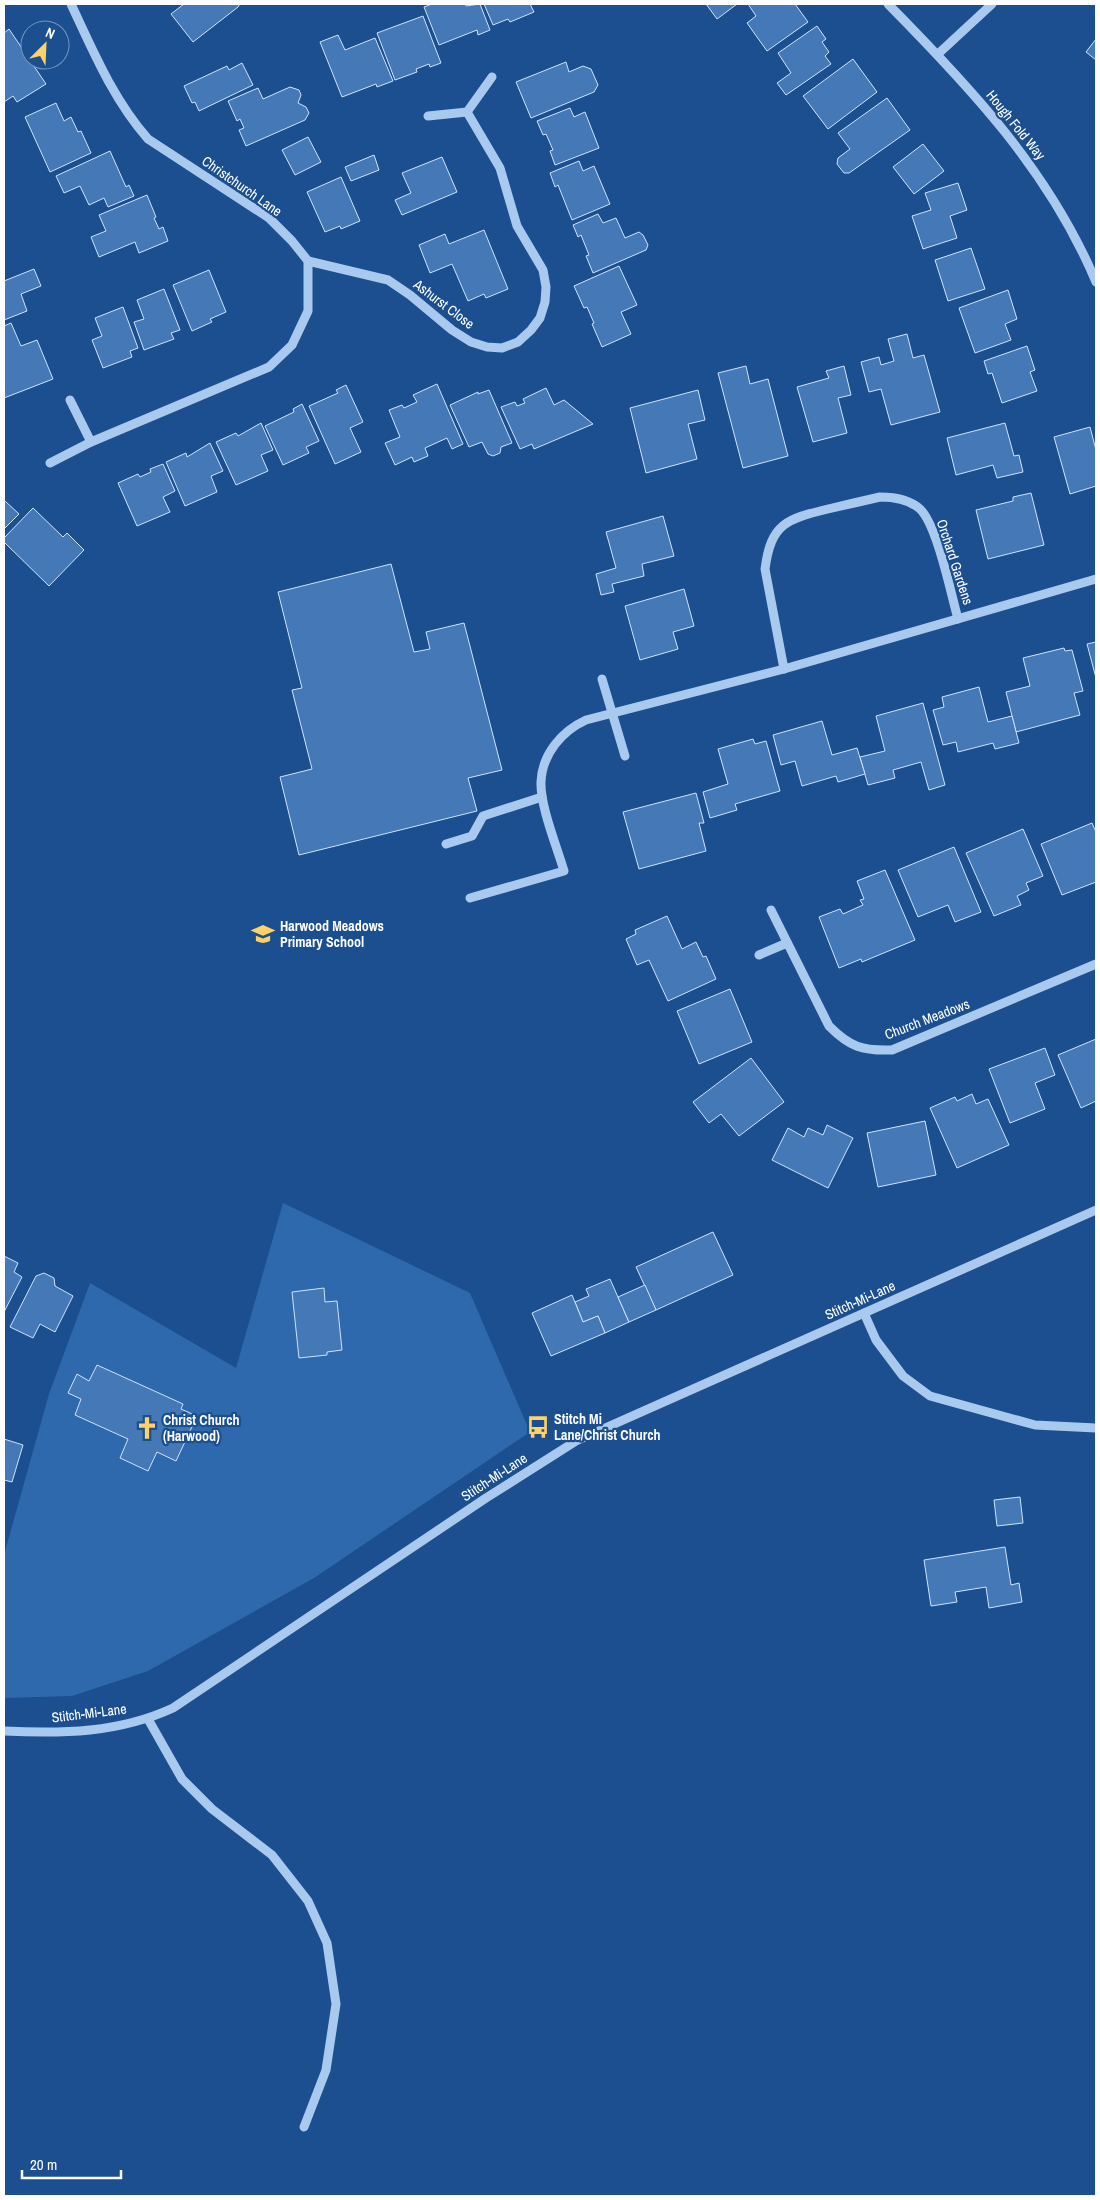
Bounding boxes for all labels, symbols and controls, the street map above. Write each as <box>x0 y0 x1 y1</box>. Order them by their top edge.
north arrow <box>20 20 70 70</box>
text: N <box>43 23 58 43</box>
street label: Hough Fold Way <box>982 86 1050 164</box>
street label: Christchurch Lane <box>198 152 286 220</box>
street label: Ashurst Close <box>409 275 478 333</box>
street label: Orchard Gardens <box>933 517 977 607</box>
place label: Harwood Meadows Primary School <box>280 917 384 951</box>
school or university icon: Harwood Meadows Primary School <box>250 921 276 947</box>
street label: Church Meadows <box>882 995 972 1043</box>
street label: Stitch-Mi-Lane <box>822 1276 898 1324</box>
place label: Stitch Mi Lane/Christ Church <box>554 1410 661 1444</box>
place label: Christ Church (Harwood) <box>163 1411 240 1445</box>
bus stop icon: Stitch Mi Lane/Christ Church <box>525 1414 551 1440</box>
church icon: Christ Church (Harwood) <box>134 1415 160 1441</box>
street label: Stitch-Mi-Lane <box>458 1449 530 1505</box>
street label: Stitch-Mi-Lane <box>51 1699 127 1727</box>
scale bar <box>22 2148 121 2180</box>
text: 20 m <box>30 2154 57 2175</box>

